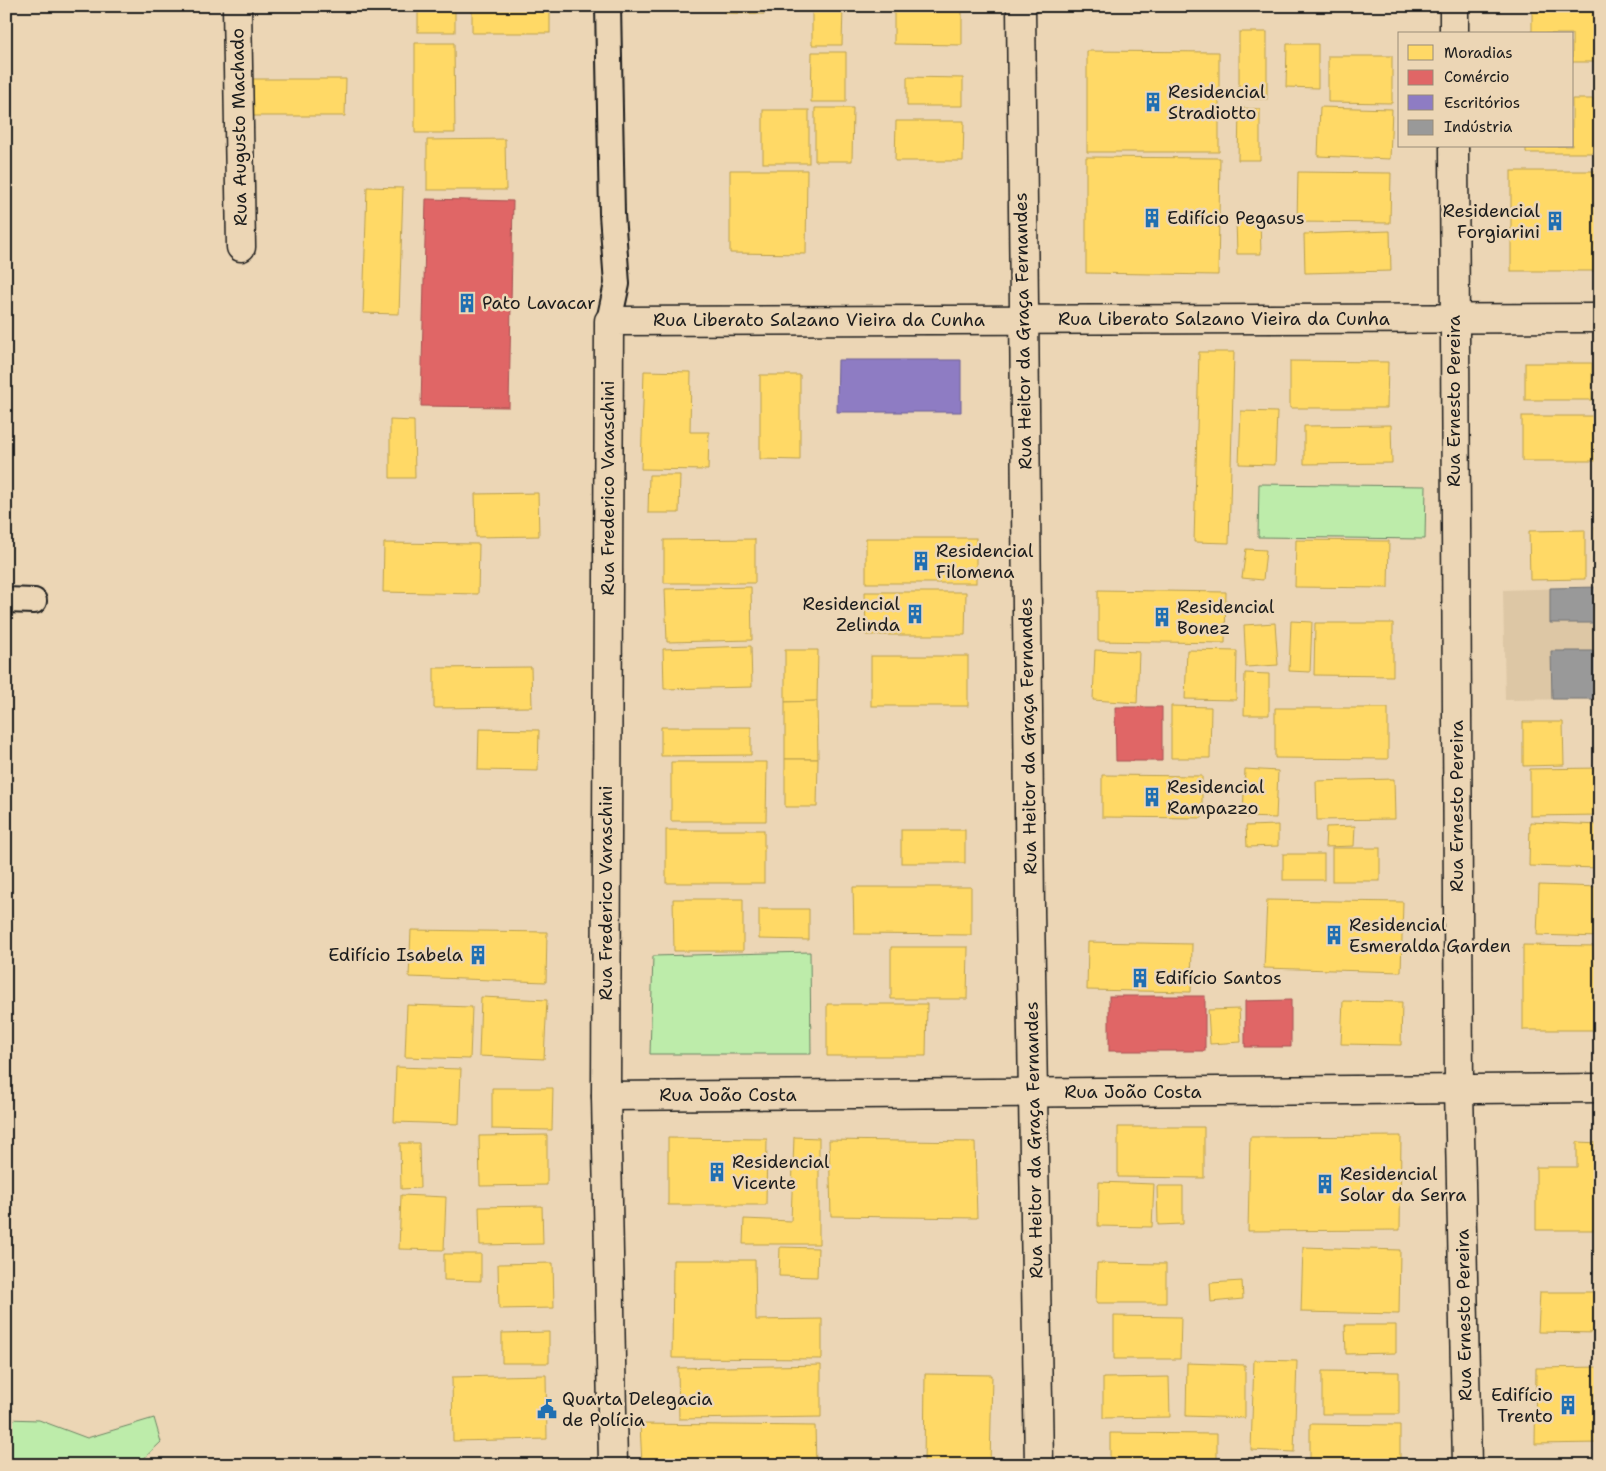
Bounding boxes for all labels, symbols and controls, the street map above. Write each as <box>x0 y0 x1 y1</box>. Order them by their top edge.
street label: Rua Augusto Machado <box>225 28 253 226</box>
legend <box>1398 32 1574 148</box>
text: Moradias <box>1444 43 1513 63</box>
text: Comércio <box>1444 67 1509 87</box>
place label: Residencial Stradiotto <box>1168 80 1266 125</box>
building icon: Residencial Stradiotto <box>1142 91 1164 113</box>
text: Escritórios <box>1444 93 1520 113</box>
text: Indústria <box>1444 117 1513 137</box>
street label: Rua Heitor da Graça Fernandes <box>1009 192 1037 470</box>
place label: Residencial Forgiarini <box>1443 199 1541 244</box>
place label: Edifício Pegasus <box>1167 206 1305 230</box>
building icon: Edifício Pegasus <box>1141 207 1163 229</box>
building icon: Residencial Forgiarini <box>1544 210 1566 232</box>
place label: Pato Lavacar <box>482 291 596 315</box>
building icon: Pato Lavacar <box>456 292 478 314</box>
street label: Rua Liberato Salzano Vieira da Cunha <box>1058 307 1390 331</box>
street label: Rua Liberato Salzano Vieira da Cunha <box>653 308 985 332</box>
street label: Rua Ernesto Pereira <box>1442 315 1466 487</box>
street label: Rua Frederico Varaschini <box>596 380 620 596</box>
place label: Residencial Filomena <box>936 539 1034 584</box>
building icon: Residencial Filomena <box>910 550 932 572</box>
place label: Residencial Zelinda <box>803 592 901 637</box>
place label: Residencial Bonez <box>1177 595 1275 640</box>
street label: Rua Heitor da Graça Fernandes <box>1014 597 1042 875</box>
building icon: Residencial Zelinda <box>904 603 926 625</box>
building icon: Residencial Bonez <box>1151 606 1173 628</box>
street label: Rua Ernesto Pereira <box>1445 720 1469 892</box>
place label: Residencial Rampazzo <box>1167 775 1265 820</box>
street label: Rua Frederico Varaschini <box>594 785 618 1001</box>
building icon: Residencial Rampazzo <box>1141 786 1163 808</box>
place label: Residencial Esmeralda Garden <box>1349 913 1511 958</box>
building icon: Residencial Esmeralda Garden <box>1323 924 1345 946</box>
place label: Edifício Isabela <box>328 943 463 967</box>
building icon: Edifício Isabela <box>467 944 489 966</box>
place label: Edifício Santos <box>1155 966 1282 990</box>
building icon: Edifício Santos <box>1129 967 1151 989</box>
street label: Rua Heitor da Graça Fernandes <box>1020 1001 1048 1279</box>
street label: Rua João Costa <box>1064 1080 1202 1104</box>
street label: Rua João Costa <box>659 1083 797 1107</box>
place label: Residencial Vicente <box>732 1150 830 1195</box>
building icon: Residencial Vicente <box>706 1161 728 1183</box>
place label: Residencial Solar da Serra <box>1340 1162 1466 1207</box>
building icon: Residencial Solar da Serra <box>1314 1173 1336 1195</box>
street label: Rua Ernesto Pereira <box>1451 1229 1477 1401</box>
place label: Edifício Trento <box>1491 1383 1553 1428</box>
place label: Quarta Delegacia de Polícia <box>562 1387 712 1432</box>
building icon: Edifício Trento <box>1557 1394 1579 1416</box>
public building icon: Quarta Delegacia de Polícia <box>536 1398 558 1420</box>

